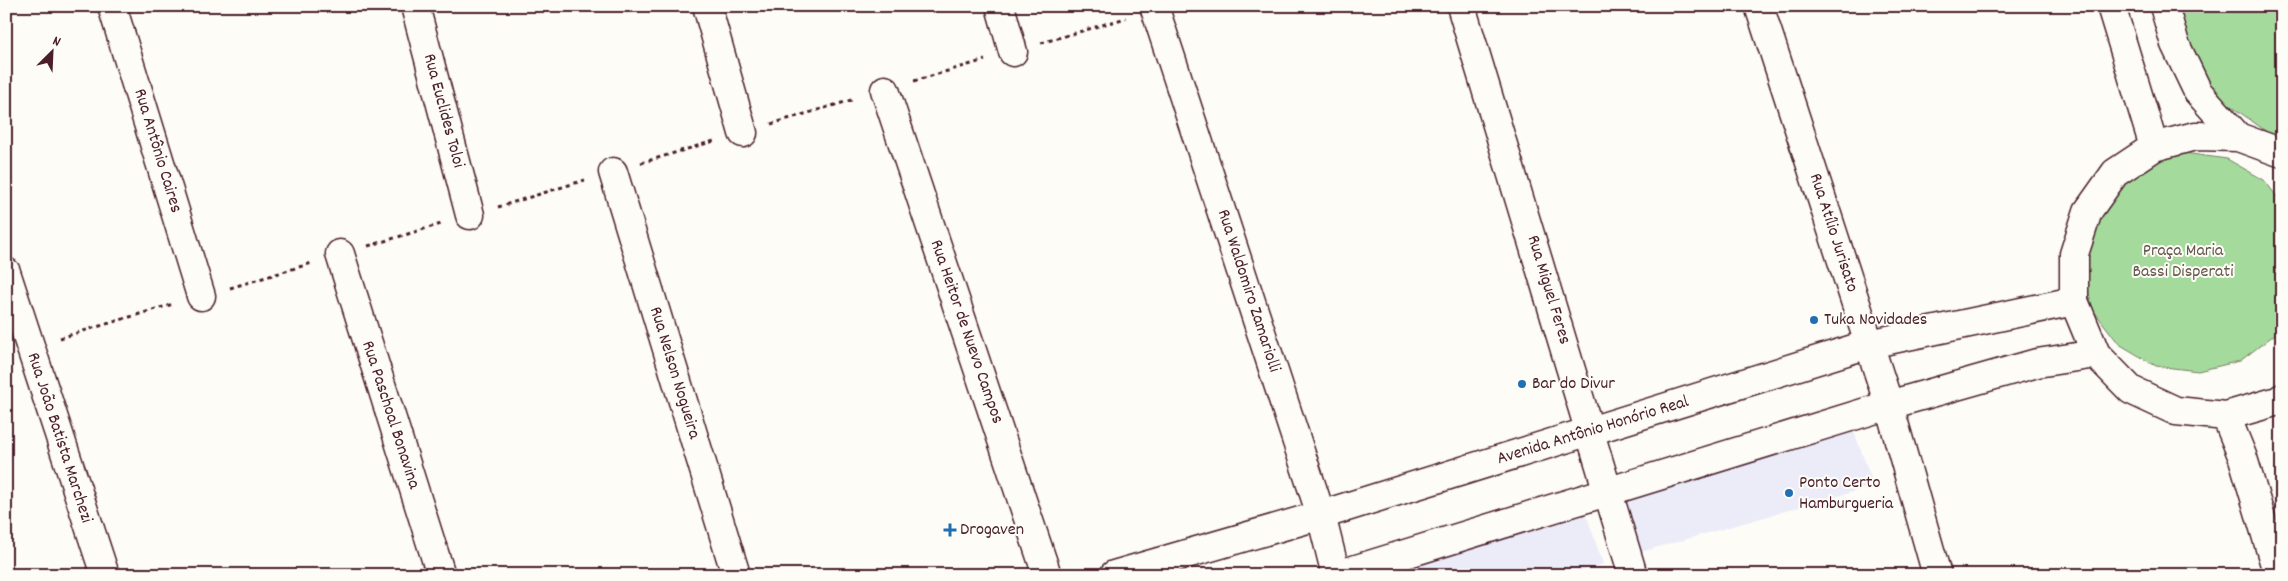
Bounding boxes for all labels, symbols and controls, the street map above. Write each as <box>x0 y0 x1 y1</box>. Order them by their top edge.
north arrow <box>28 28 78 78</box>
text: N <box>49 31 64 53</box>
street label: Rua Euclides Toloi <box>416 51 470 171</box>
street label: Rua Antônio Caires <box>126 86 188 216</box>
street label: Rua Atílio Jurisato <box>1802 170 1864 296</box>
street label: Rua Waldomiro Zamariolli <box>1210 206 1286 376</box>
street label: Rua Miguel Feres <box>1520 232 1576 348</box>
street label: Rua Heitor de Nuevo Campos <box>923 237 1009 427</box>
park label: Praça Maria Bassi Disperati <box>2133 239 2233 285</box>
street label: Rua Nelson Nogueira <box>642 304 706 443</box>
place label: Tuka Novidades <box>1824 308 1927 333</box>
marker: Tuka Novidades <box>1808 314 1820 326</box>
street label: Rua Paschoal Bonavina <box>354 338 426 493</box>
street label: Rua João Batista Marchezi <box>20 350 98 526</box>
place label: Bar do Divur <box>1532 372 1615 397</box>
marker: Bar do Divur <box>1516 378 1528 390</box>
street label: Avenida Antônio Honório Real <box>1494 390 1693 472</box>
place label: Ponto Certo Hamburgueria <box>1799 471 1894 517</box>
marker: Ponto Certo Hamburgueria <box>1783 487 1795 499</box>
place label: Drogaven <box>960 518 1024 543</box>
marker: Drogaven <box>944 524 956 536</box>

